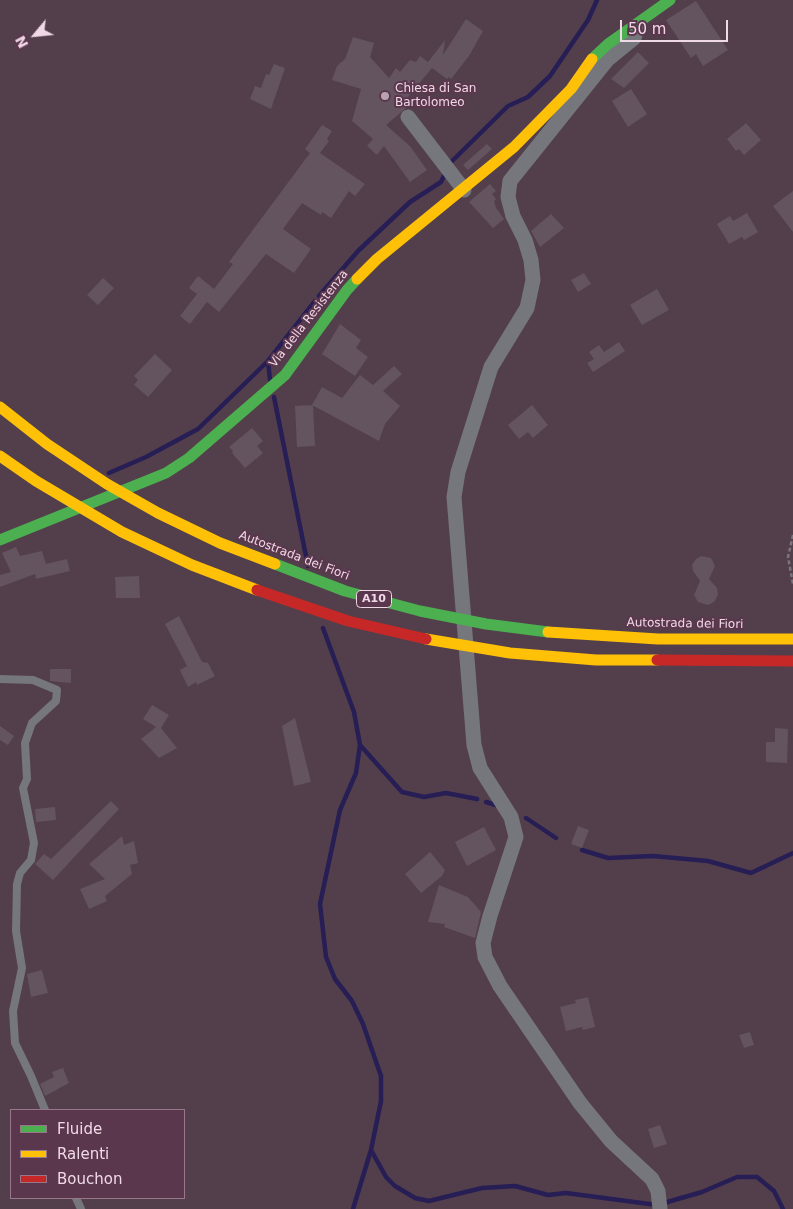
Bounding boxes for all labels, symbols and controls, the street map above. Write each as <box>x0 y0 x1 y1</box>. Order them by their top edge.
north arrow <box>10 10 60 60</box>
scale bar <box>623 10 730 42</box>
text: 50 m <box>628 20 666 38</box>
text: N <box>12 33 32 51</box>
place label: Chiesa di San Bartolomeo <box>395 82 476 110</box>
marker: Chiesa di San Bartolomeo <box>379 90 391 102</box>
street label: Via della Resistenza <box>266 267 352 371</box>
street label: Autostrada dei Fiori <box>237 528 351 584</box>
road number: A10 <box>356 590 392 608</box>
street label: Autostrada dei Fiori <box>626 616 744 632</box>
legend <box>10 1109 185 1199</box>
text: Fluide <box>57 1120 102 1138</box>
text: Ralenti <box>57 1145 109 1163</box>
text: Bouchon <box>57 1170 122 1188</box>

